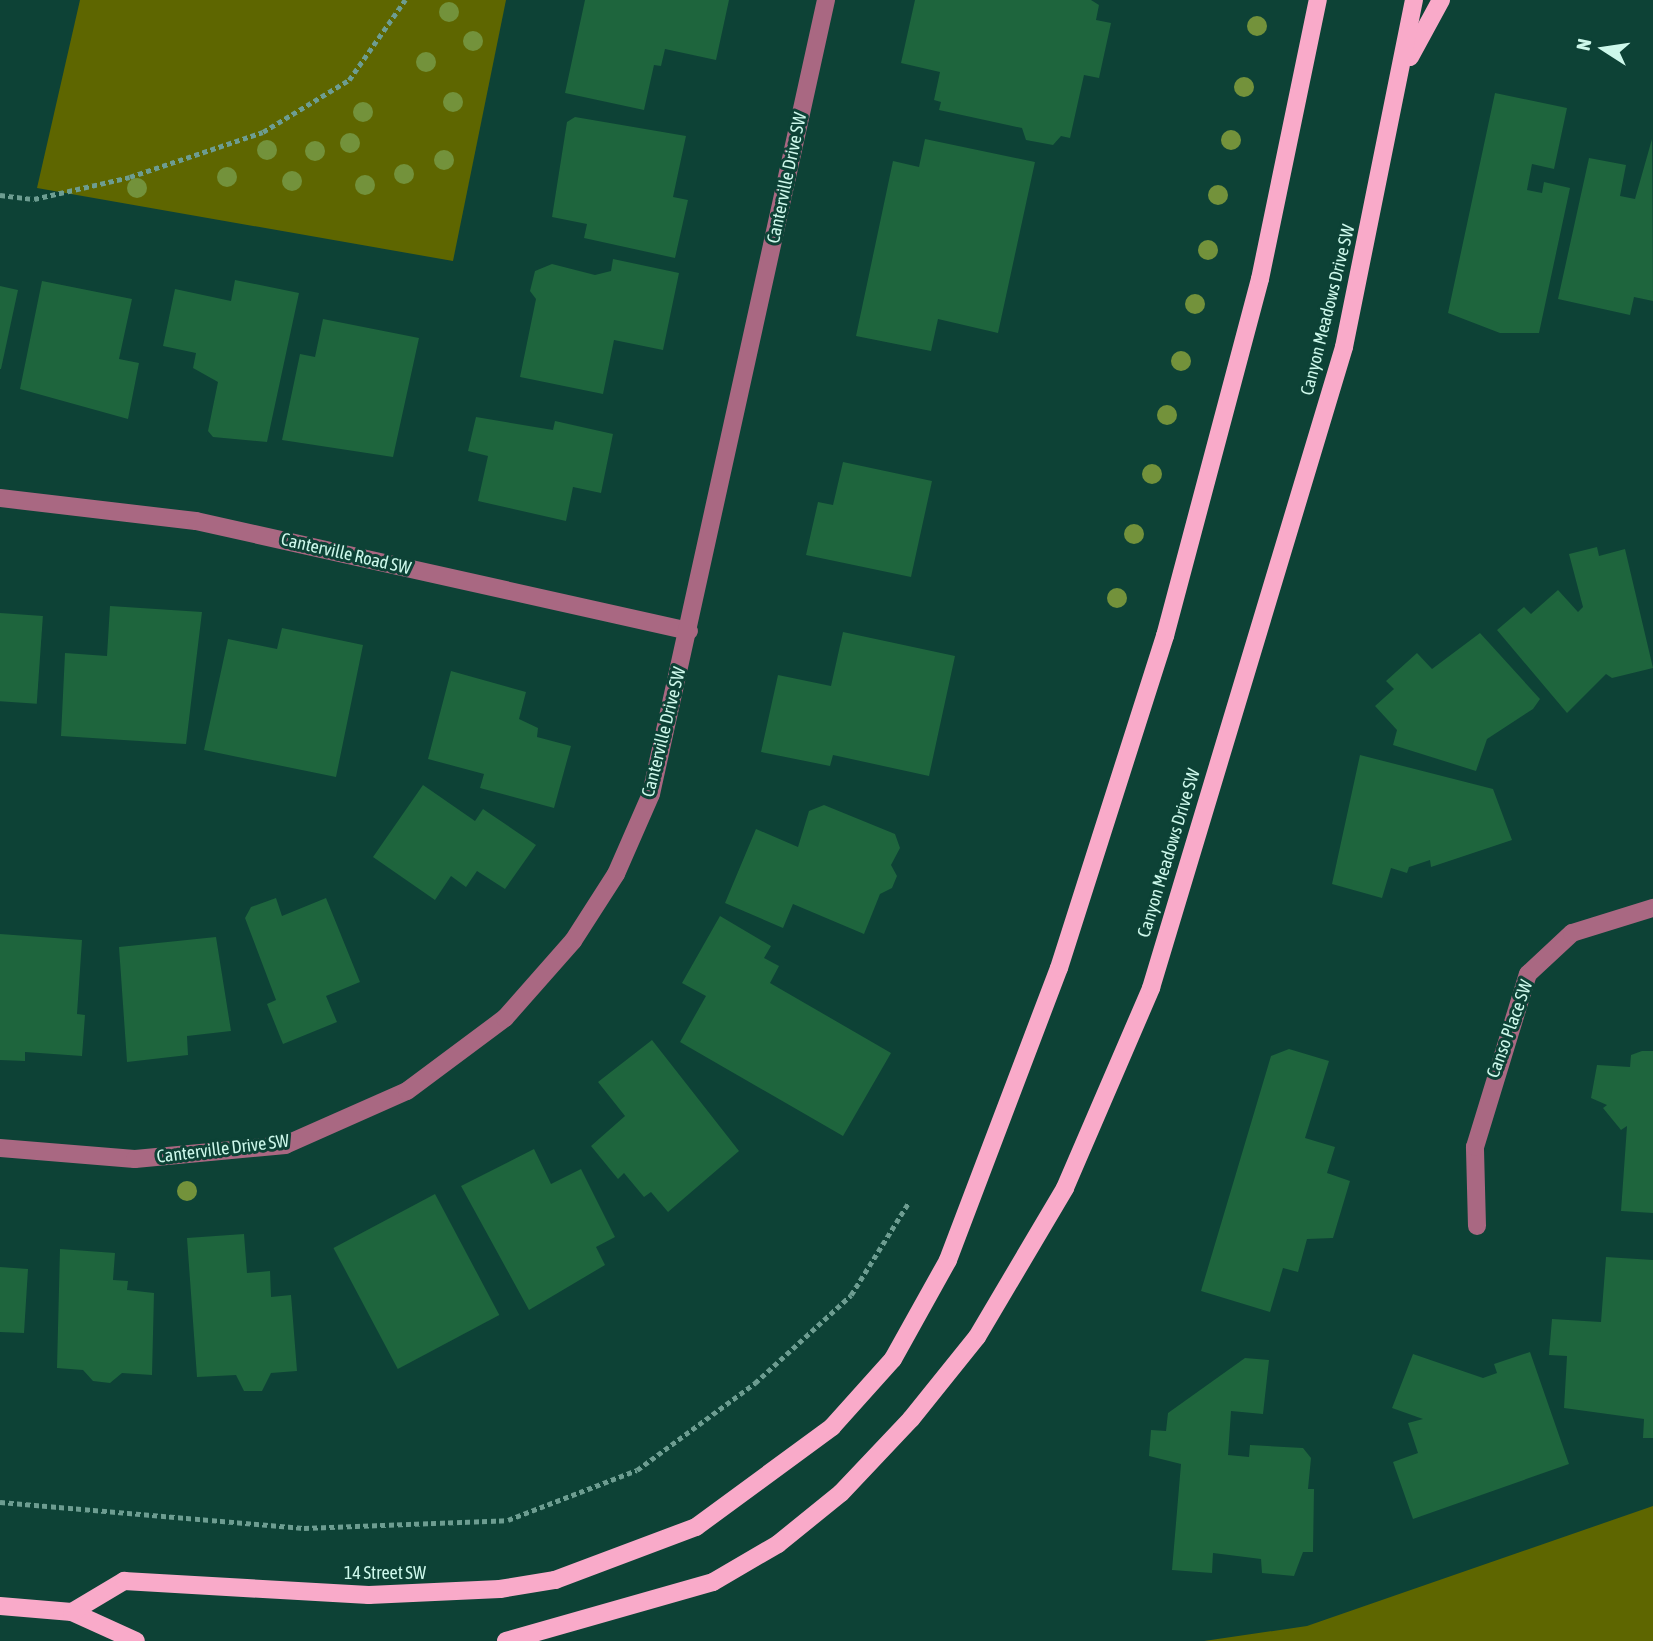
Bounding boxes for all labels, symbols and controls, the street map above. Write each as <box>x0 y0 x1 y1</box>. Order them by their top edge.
north arrow <box>1569 14 1639 84</box>
text: N <box>1572 37 1595 52</box>
street label: Canterville Drive SW <box>763 111 811 245</box>
street label: Canyon Meadows Drive SW <box>1296 222 1360 398</box>
street label: Canterville Road SW <box>279 529 413 579</box>
street label: Canterville Drive SW <box>637 665 691 799</box>
street label: Canyon Meadows Drive SW <box>1133 766 1205 940</box>
street label: Canso Place SW <box>1482 977 1538 1081</box>
street label: Canterville Drive SW <box>156 1130 290 1168</box>
street label: 14 Street SW <box>344 1562 426 1584</box>

